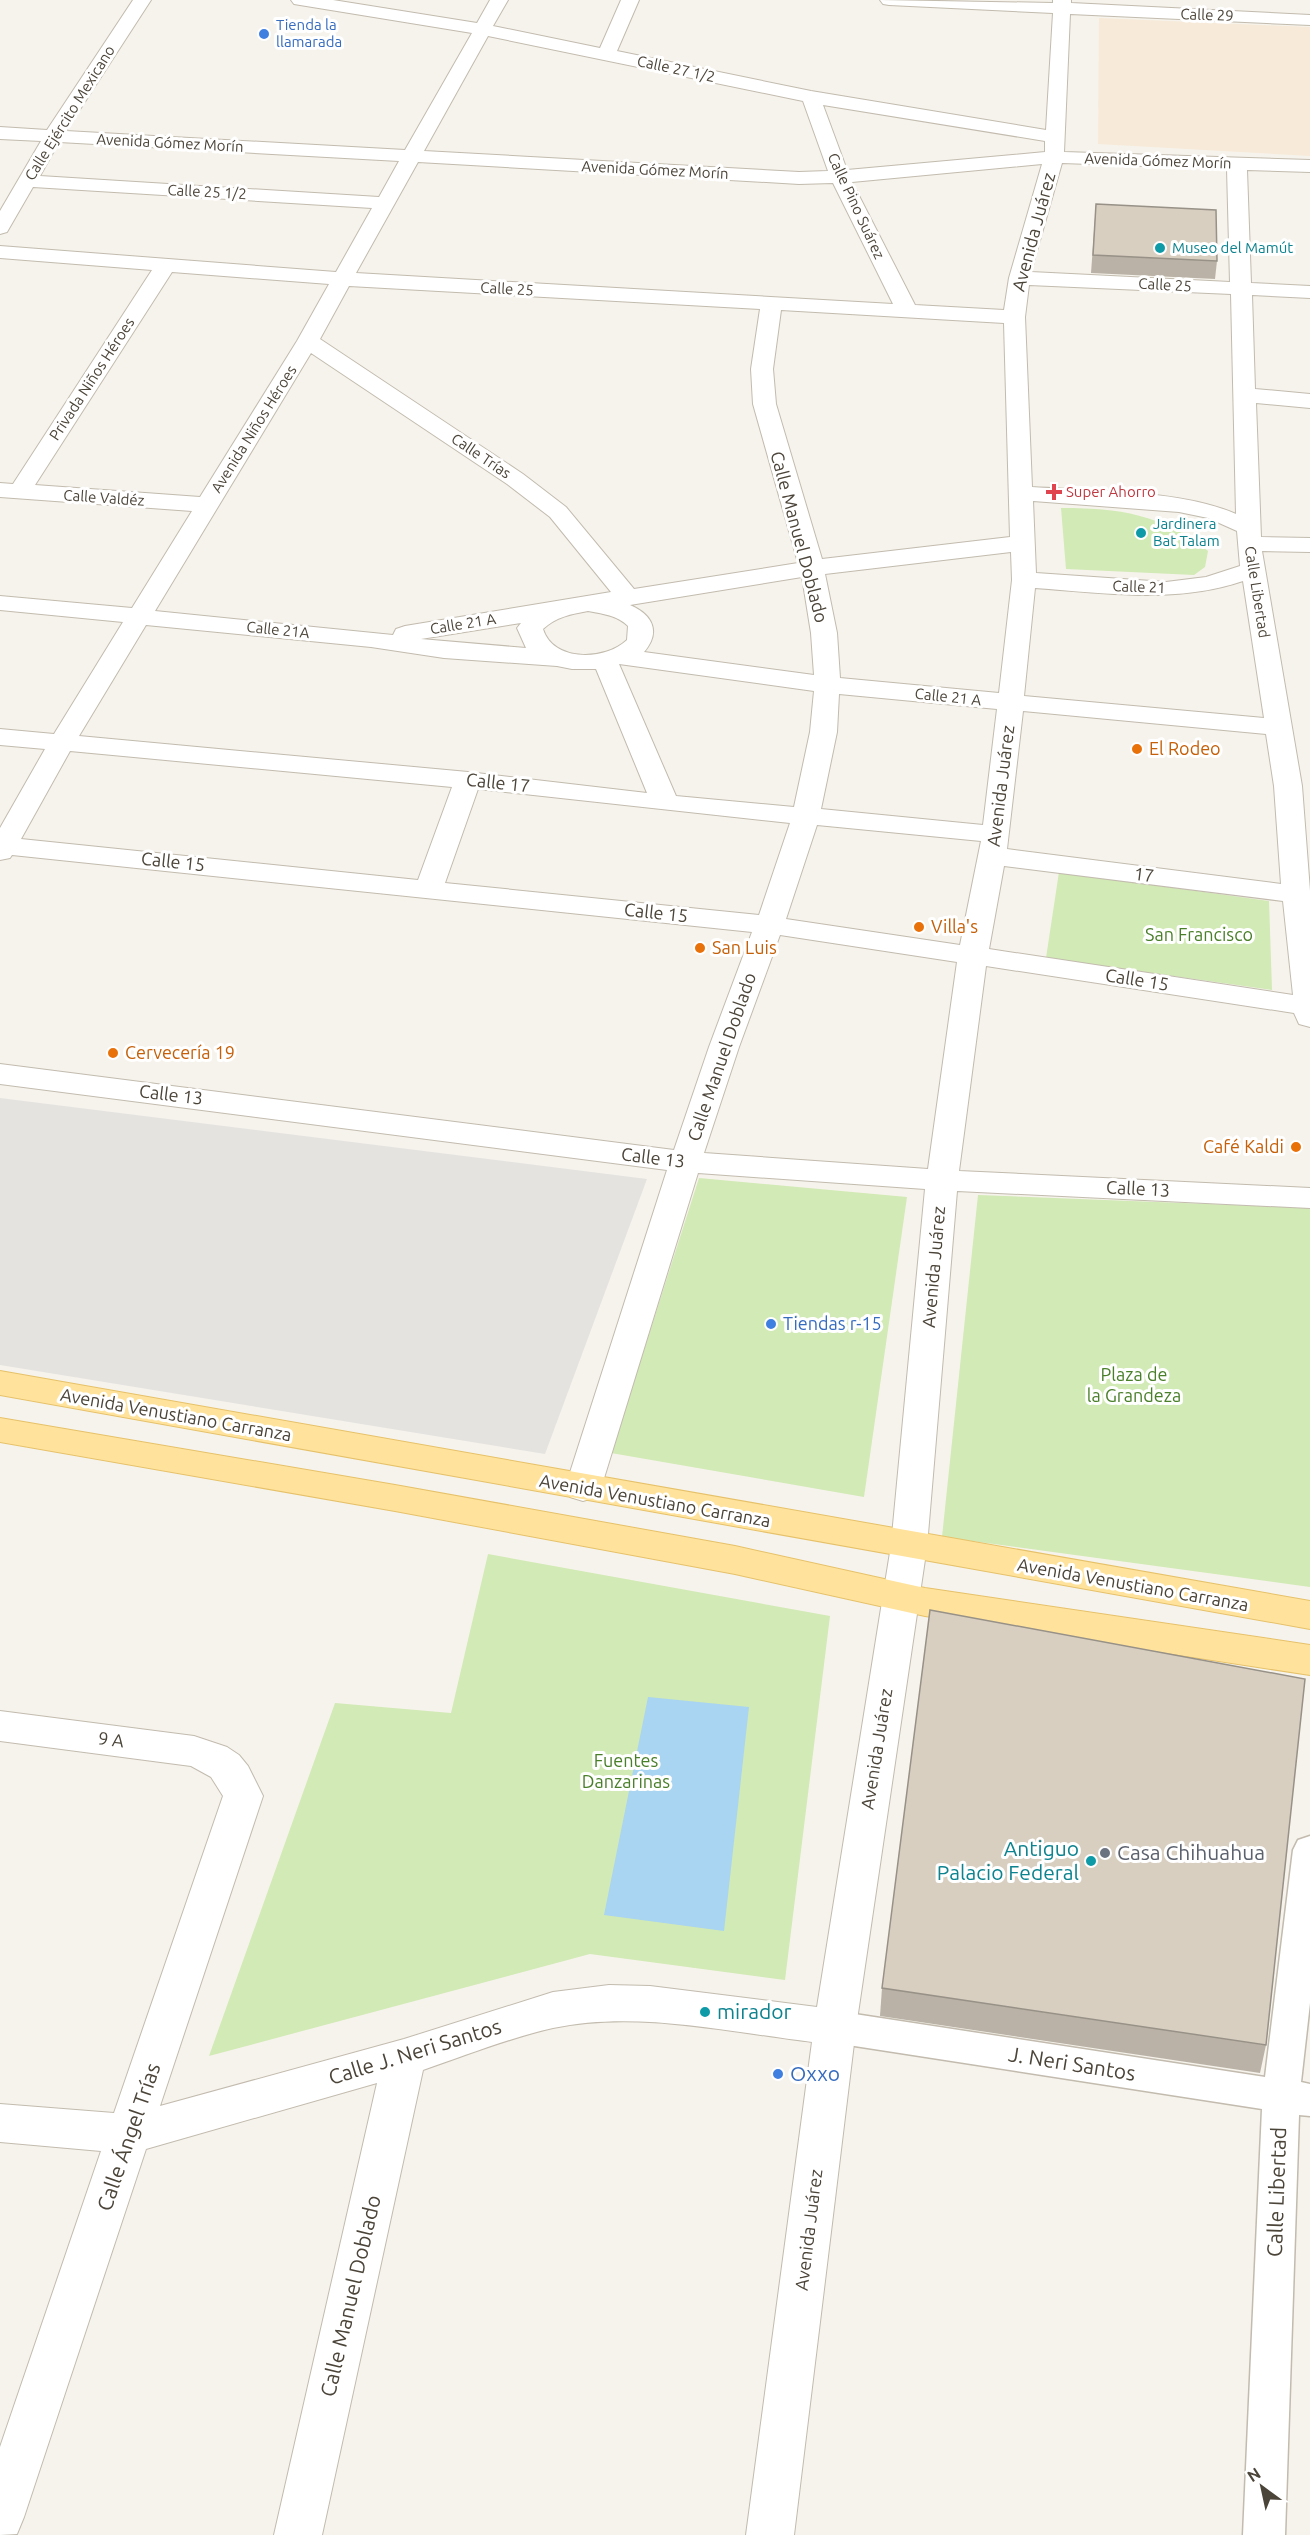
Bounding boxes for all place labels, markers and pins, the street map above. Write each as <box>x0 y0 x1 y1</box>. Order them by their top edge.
place label: Tienda la llamarada <box>276 16 342 50</box>
marker: Tienda la llamarada <box>257 27 271 41</box>
place label: Museo del Mamút <box>1172 239 1293 256</box>
marker: Museo del Mamút <box>1153 241 1167 255</box>
place label: Super Ahorro <box>1066 483 1156 500</box>
marker: Super Ahorro <box>1047 485 1061 499</box>
place label: Jardinera Bat Talam <box>1153 515 1220 549</box>
marker: Jardinera Bat Talam <box>1134 526 1148 540</box>
place label: El Rodeo <box>1149 738 1221 758</box>
marker: El Rodeo <box>1130 742 1144 756</box>
place label: Villa's <box>931 916 978 936</box>
marker: Villa's <box>912 920 926 934</box>
place label: San Luis <box>712 937 777 957</box>
marker: San Luis <box>693 941 707 955</box>
place label: Cervecería 19 <box>125 1042 235 1062</box>
marker: Cervecería 19 <box>106 1046 120 1060</box>
place label: Café Kaldi <box>1203 1136 1284 1156</box>
marker: Café Kaldi <box>1289 1140 1303 1154</box>
place label: Tiendas r-15 <box>783 1313 882 1333</box>
marker: Tiendas r-15 <box>764 1317 778 1331</box>
place label: Antiguo Palacio Federal <box>937 1836 1079 1884</box>
place label: Casa Chihuahua <box>1117 1840 1265 1864</box>
marker: Casa Chihuahua <box>1098 1846 1112 1860</box>
marker: Antiguo Palacio Federal <box>1084 1854 1098 1868</box>
place label: mirador <box>717 1999 792 2023</box>
marker: mirador <box>698 2005 712 2019</box>
place label: Oxxo <box>790 2061 840 2085</box>
marker: Oxxo <box>771 2067 785 2081</box>

